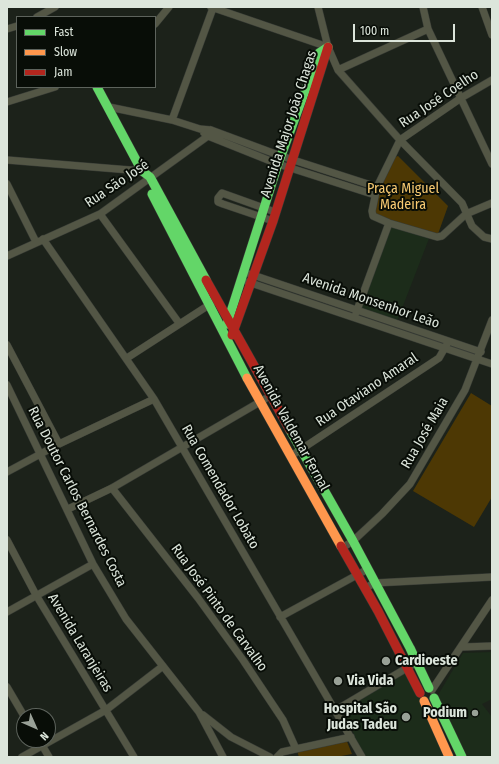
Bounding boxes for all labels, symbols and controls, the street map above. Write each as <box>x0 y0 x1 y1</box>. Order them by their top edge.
legend <box>16 16 156 88</box>
scale bar <box>355 16 457 42</box>
text: 100 m <box>360 24 389 38</box>
text: Fast <box>54 25 73 39</box>
text: Slow <box>54 45 77 59</box>
street label: Avenida Major João Chagas <box>257 48 321 200</box>
text: Jam <box>54 65 72 79</box>
street label: Rua José Coelho <box>396 66 482 132</box>
street label: Rua São José <box>82 156 152 212</box>
park label: Praça Miguel Madeira <box>367 181 439 214</box>
street label: Avenida Monsenhor Leão <box>300 270 442 332</box>
street label: Rua Otaviano Amaral <box>313 350 421 430</box>
street label: Avenida Valdemar Fernal <box>249 362 333 494</box>
street label: Rua José Maia <box>398 394 452 472</box>
street label: Rua Doutor Carlos Bernardes Costa <box>24 404 130 590</box>
street label: Rua Comendador Lobato <box>177 422 263 552</box>
street label: Rua José Pinto de Carvalho <box>167 541 271 675</box>
street label: Avenida Laranjeiras <box>44 591 116 695</box>
place label: Cardioeste <box>395 653 458 669</box>
marker: Cardioeste <box>380 655 392 667</box>
place label: Via Vida <box>347 673 393 689</box>
marker: Via Vida <box>332 675 344 687</box>
place label: Hospital São Judas Tadeu <box>324 701 397 734</box>
place label: Podium <box>423 705 467 721</box>
north arrow <box>16 708 56 748</box>
marker: Podium <box>470 708 480 718</box>
marker: Hospital São Judas Tadeu <box>400 711 412 723</box>
text: N <box>37 729 51 743</box>

